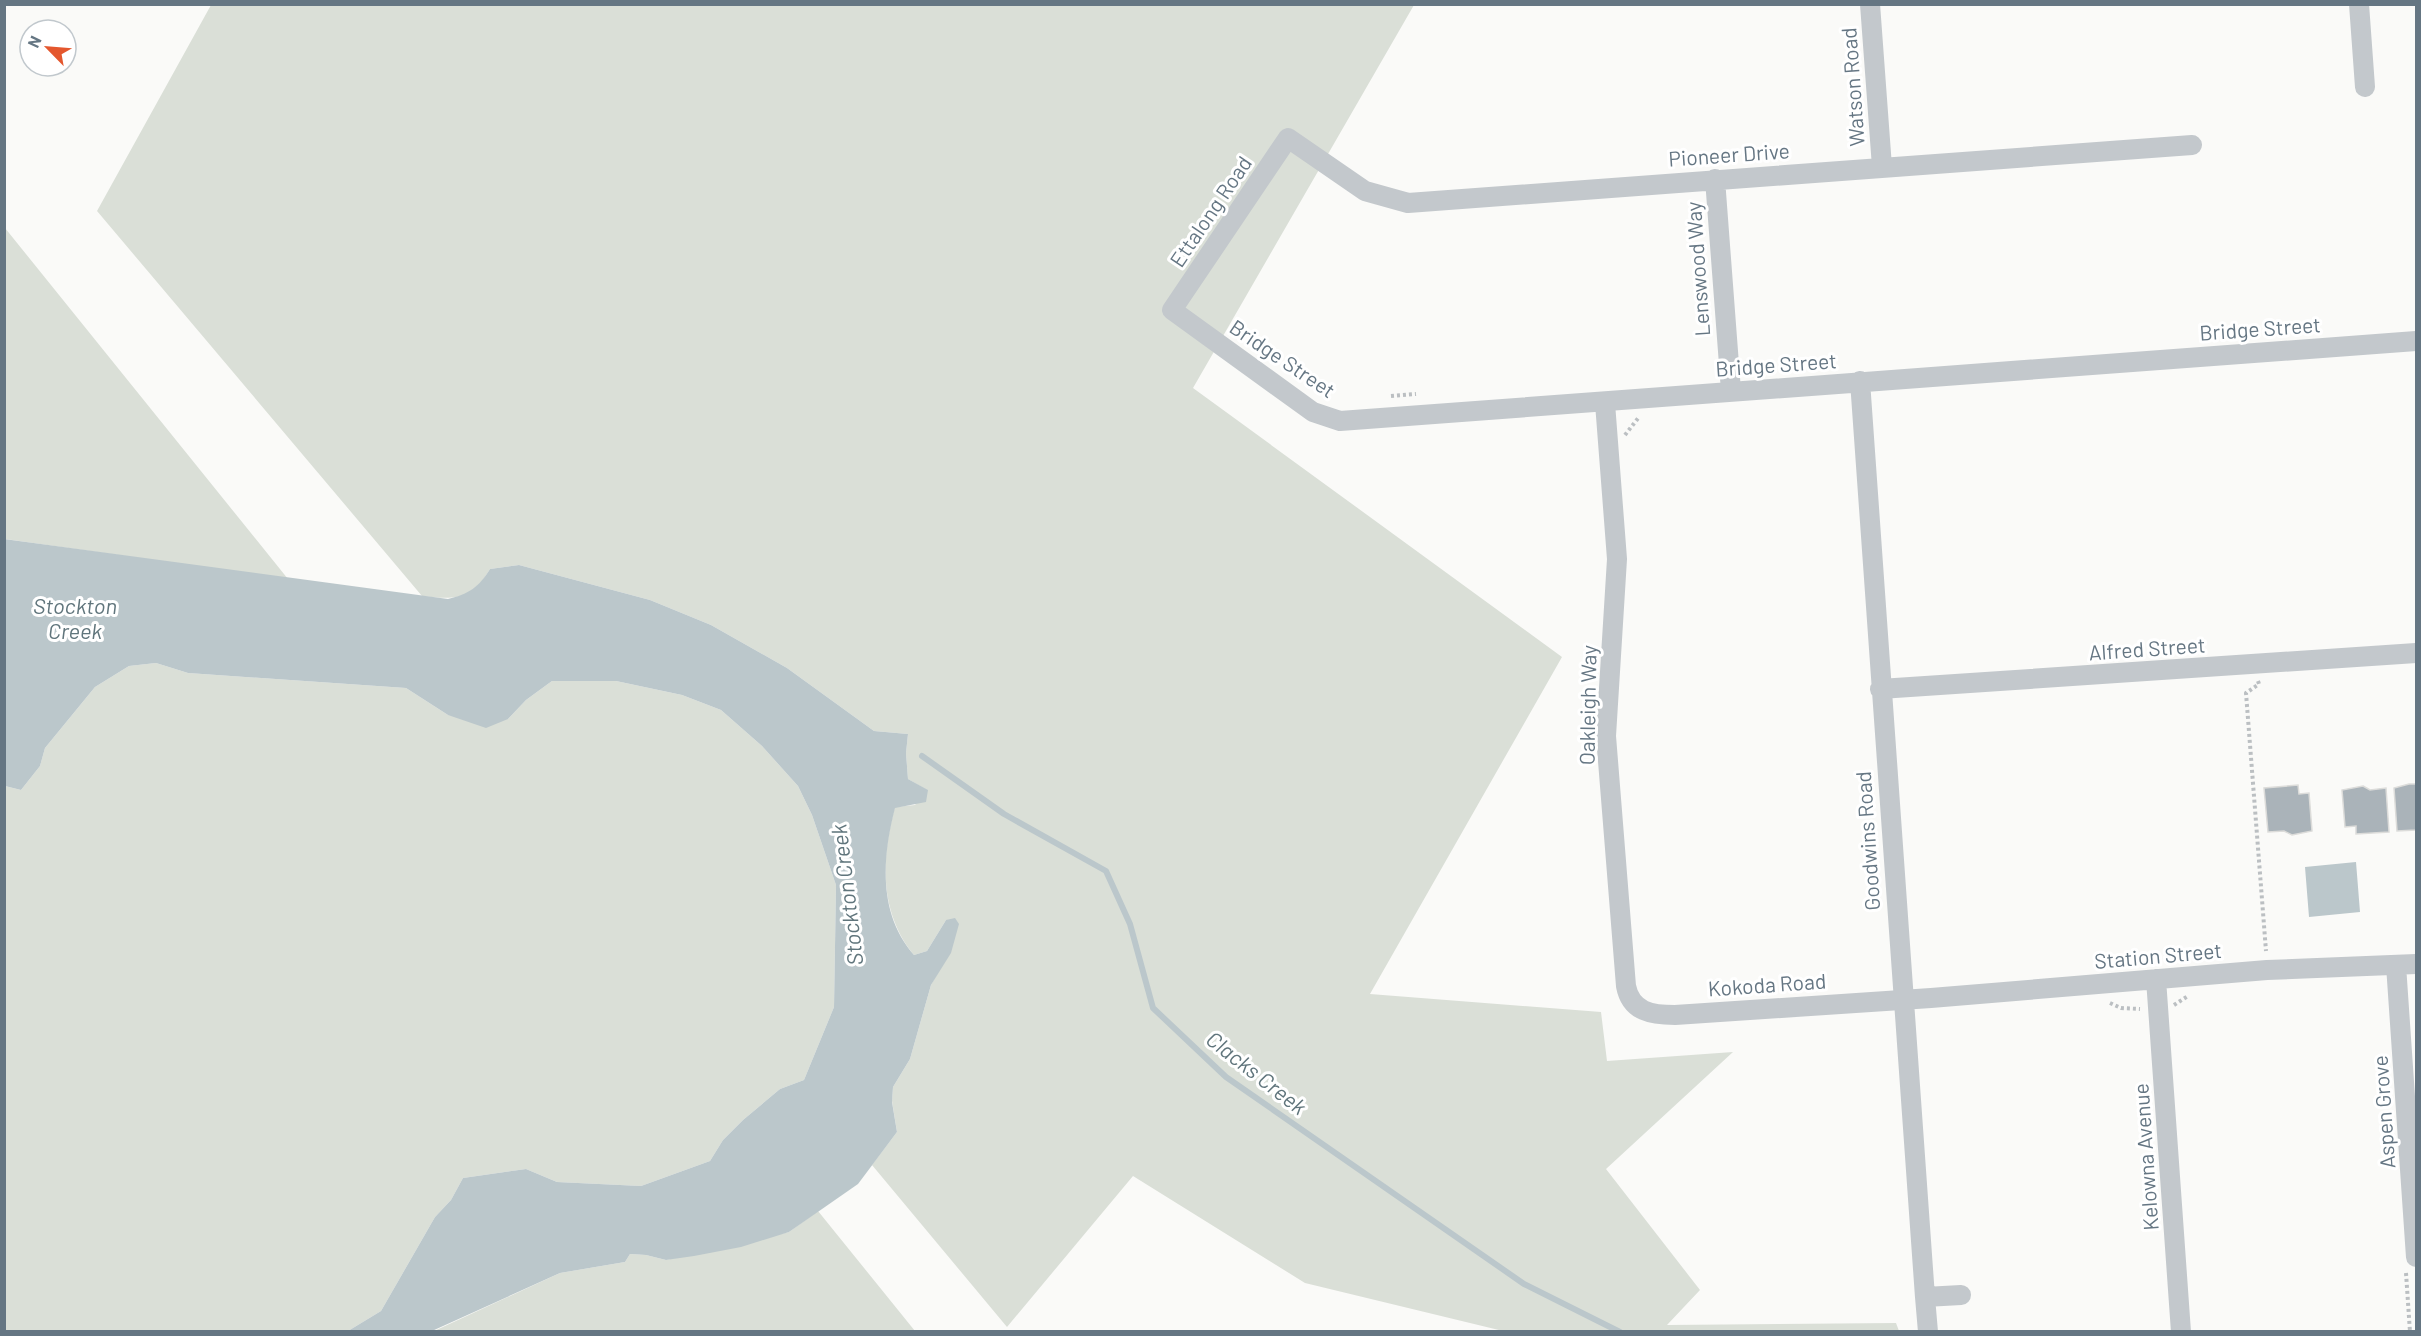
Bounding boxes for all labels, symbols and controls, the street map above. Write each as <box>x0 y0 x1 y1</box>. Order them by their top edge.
north arrow <box>18 18 78 78</box>
street label: Watson Road <box>1835 27 1869 147</box>
text: N <box>23 33 45 50</box>
street label: Pioneer Drive <box>1668 137 1790 171</box>
street label: Ettalong Road <box>1164 151 1256 271</box>
street label: Lenswood Way <box>1680 201 1714 337</box>
street label: Bridge Street <box>2198 311 2322 345</box>
street label: Bridge Street <box>1226 314 1340 402</box>
street label: Bridge Street <box>1714 347 1838 381</box>
water label: Stockton Creek <box>33 592 117 643</box>
street label: Alfred Street <box>2088 631 2206 665</box>
street label: Oakleigh Way <box>1573 644 1601 765</box>
street label: Goodwins Road <box>1850 770 1884 912</box>
water label: Stockton Creek <box>824 823 868 967</box>
street label: Station Street <box>2093 937 2223 973</box>
street label: Kokoda Road <box>1707 967 1827 1001</box>
water label: Clacks Creek <box>1202 1025 1312 1119</box>
street label: Aspen Grove <box>2367 1055 2399 1169</box>
street label: Kelowna Avenue <box>2127 1082 2163 1232</box>

